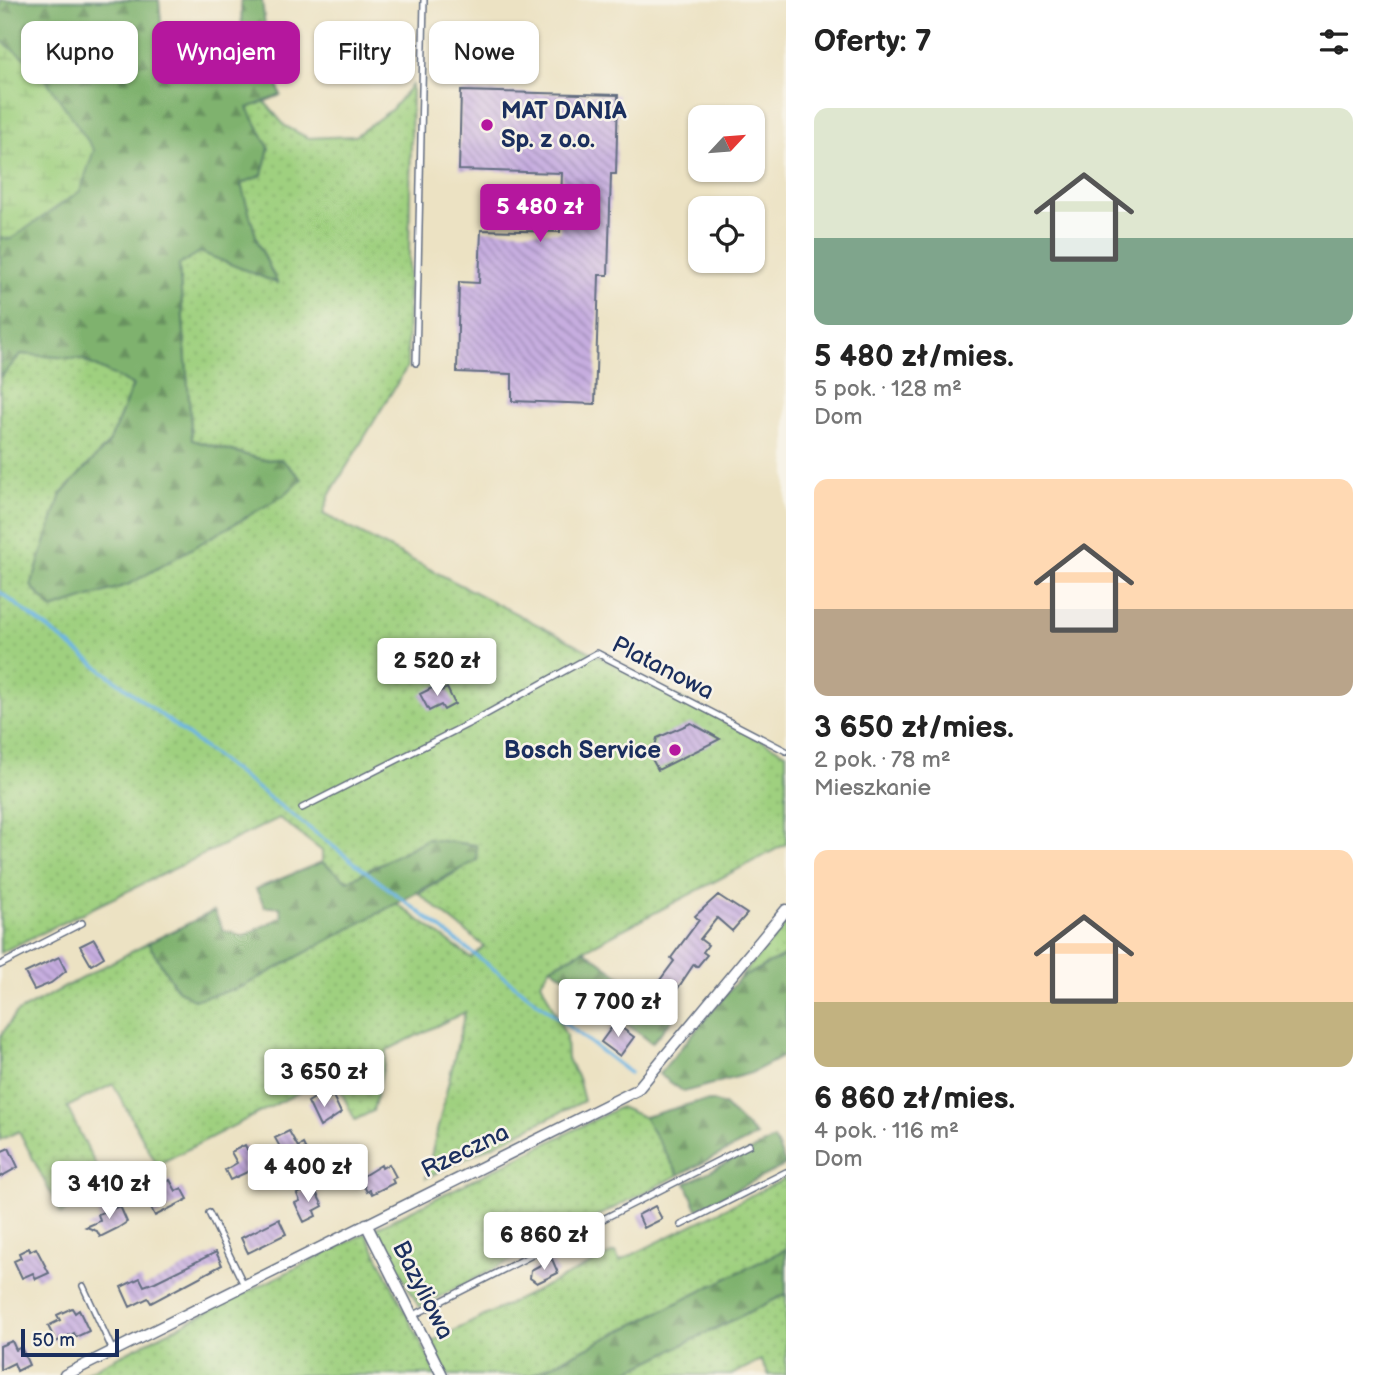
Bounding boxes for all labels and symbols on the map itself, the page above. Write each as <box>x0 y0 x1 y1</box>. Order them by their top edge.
place label: MAT DANIA Sp. z o.o. <box>501 97 627 154</box>
north arrow <box>688 105 765 182</box>
marker: MAT DANIA Sp. z o.o. <box>479 117 495 133</box>
pin: 5 480 zł <box>468 184 612 244</box>
street label: Platanowa <box>607 630 719 706</box>
pin: 2 520 zł <box>365 638 509 698</box>
place label: Bosch Service <box>504 736 661 765</box>
marker: Bosch Service <box>667 742 683 758</box>
pin: 7 700 zł <box>546 979 690 1039</box>
pin: 3 650 zł <box>252 1050 396 1109</box>
street label: Rzeczna <box>416 1117 514 1185</box>
pin: 4 400 zł <box>236 1144 380 1204</box>
pin: 3 410 zł <box>37 1162 181 1221</box>
pin: 6 860 zł <box>472 1212 616 1272</box>
street label: Bazyliowa <box>386 1236 460 1344</box>
scale bar <box>21 1326 119 1358</box>

